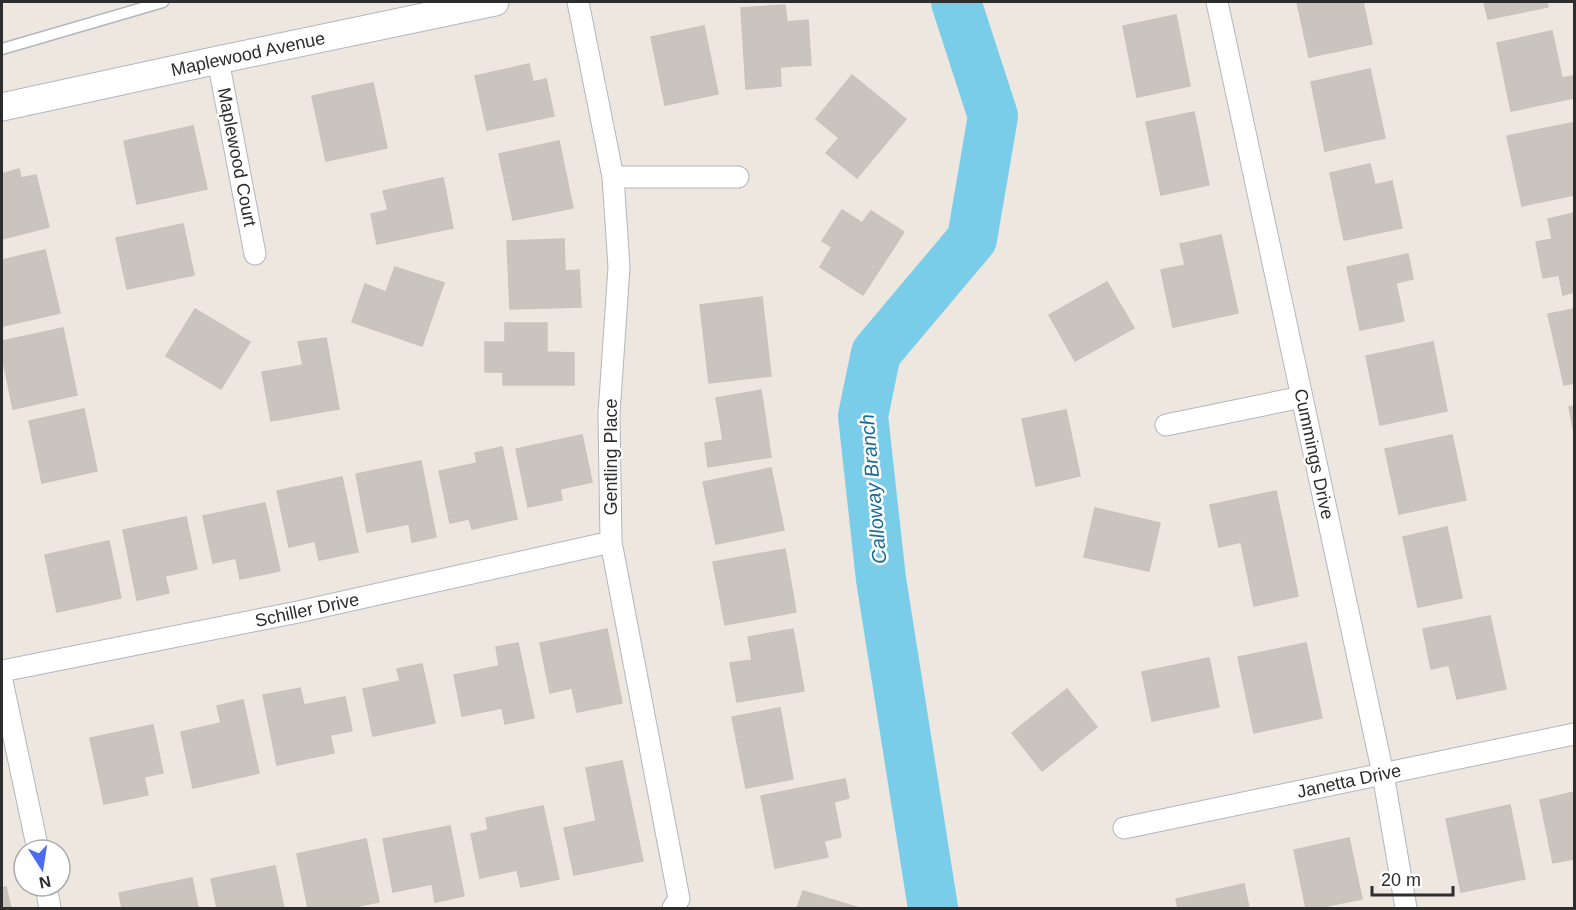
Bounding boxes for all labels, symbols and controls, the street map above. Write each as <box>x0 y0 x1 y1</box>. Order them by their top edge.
street label: Maplewood Avenue <box>169 28 327 80</box>
street label: Maplewood Court <box>214 86 260 228</box>
street label: Cummings Drive <box>1290 387 1338 521</box>
street label: Gentling Place <box>601 398 621 516</box>
water label: Calloway Branch <box>856 413 890 565</box>
street label: Schiller Drive <box>253 589 361 631</box>
street label: Janetta Drive <box>1295 760 1403 802</box>
north arrow <box>12 838 72 898</box>
scale bar <box>1372 859 1453 897</box>
text: 20 m <box>1381 870 1421 890</box>
text: N <box>38 873 52 892</box>

